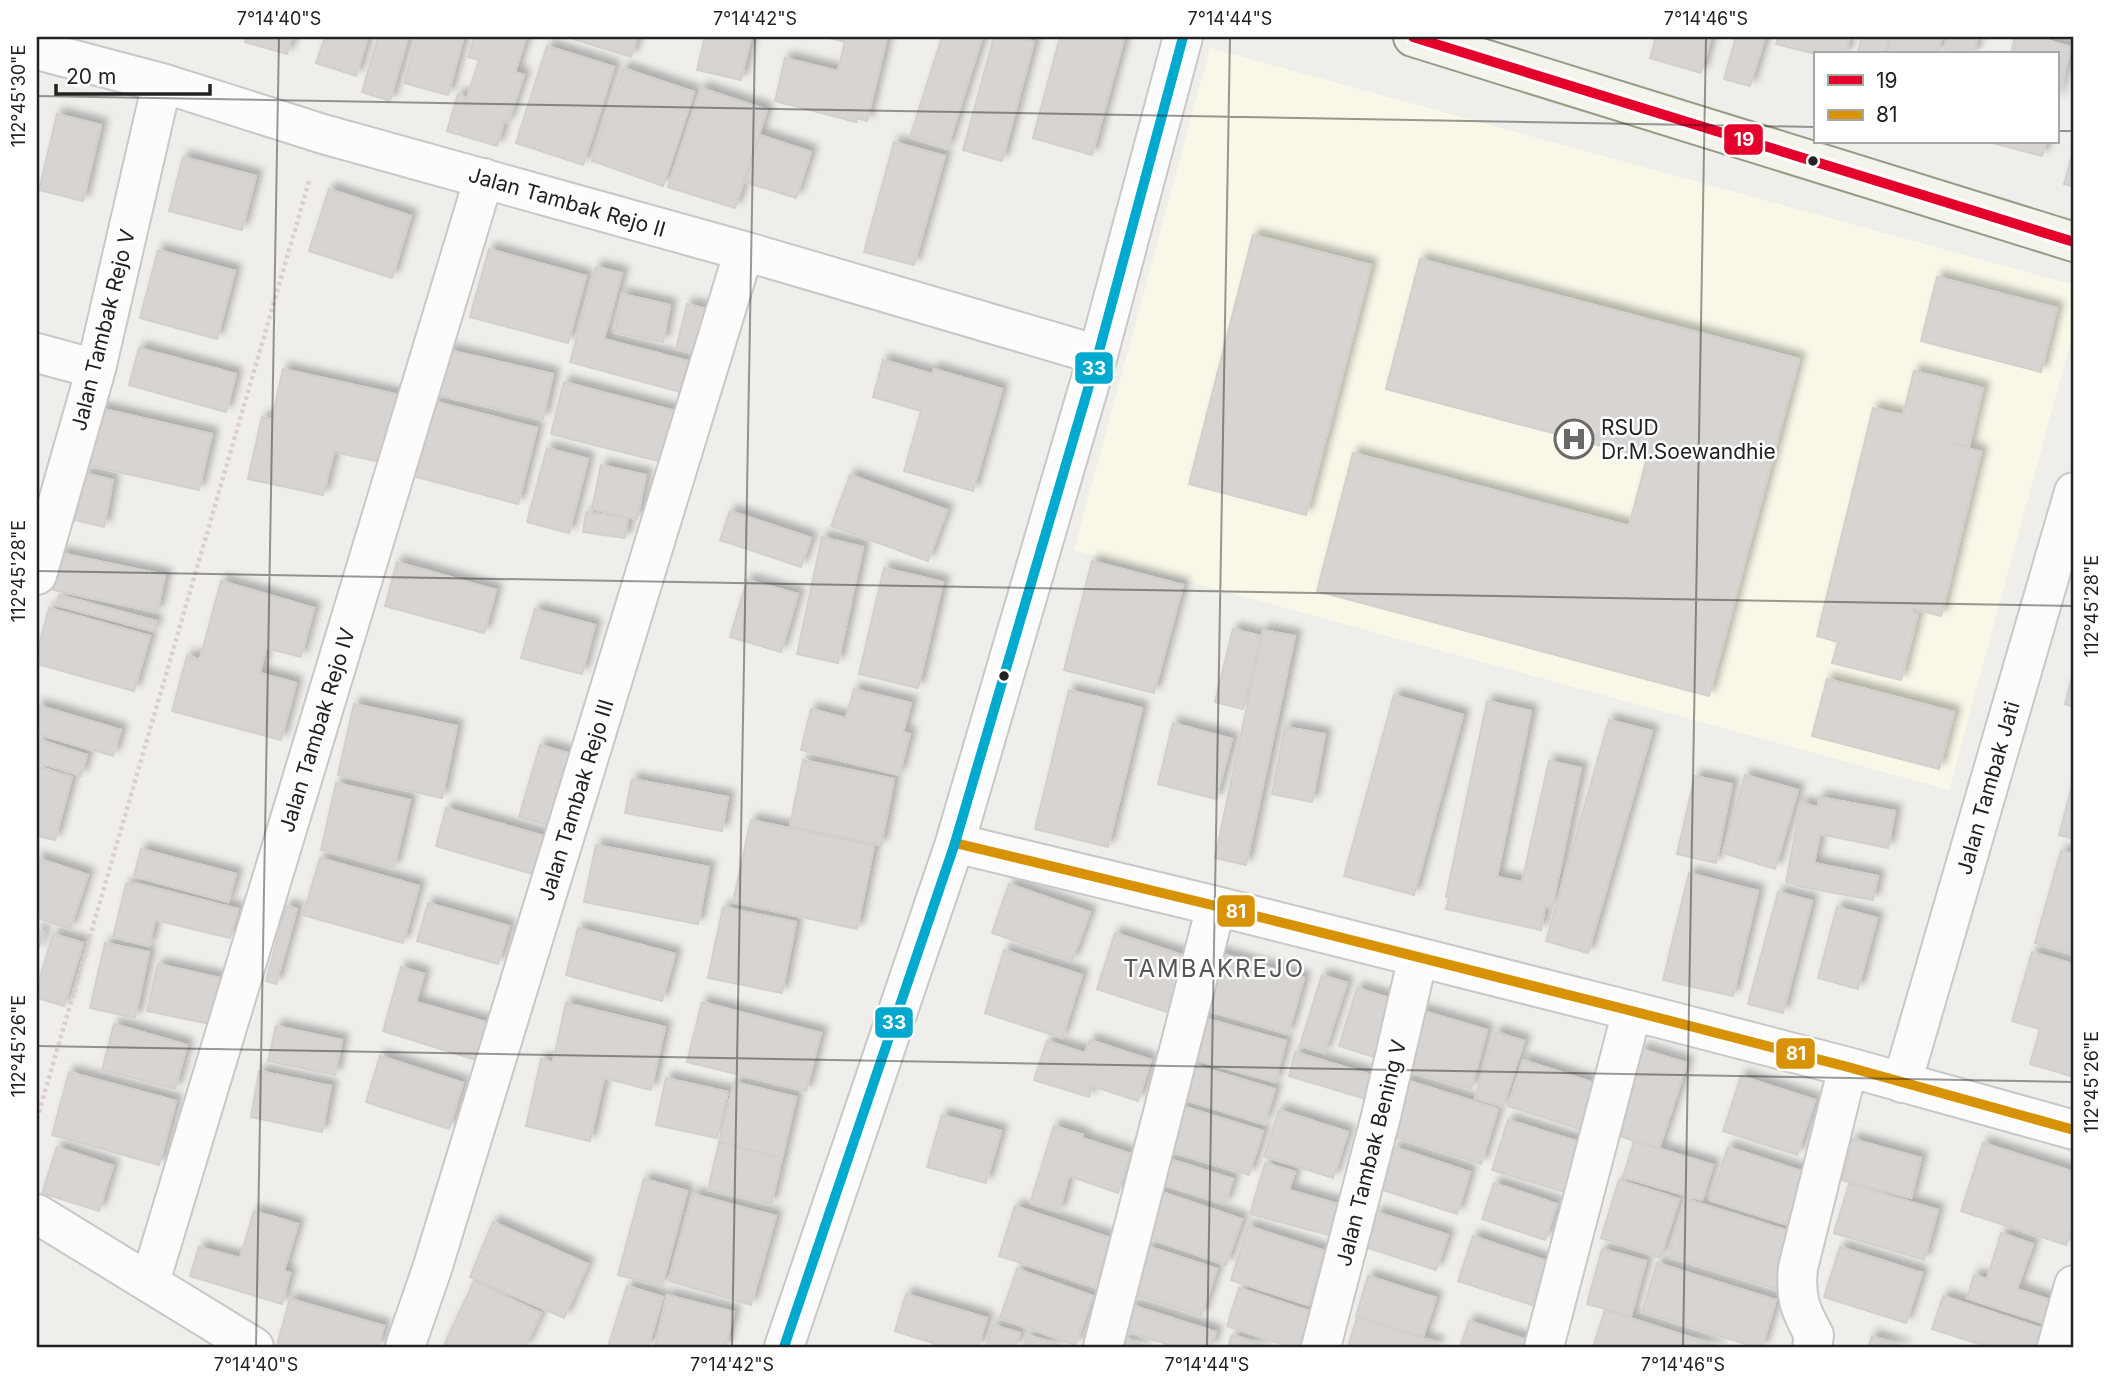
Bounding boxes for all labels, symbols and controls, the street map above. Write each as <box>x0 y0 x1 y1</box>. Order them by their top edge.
text: 7°14'40"S <box>237 8 321 29</box>
text: 7°14'42"S <box>713 8 797 29</box>
text: 7°14'44"S <box>1188 8 1272 29</box>
text: 7°14'46"S <box>1664 8 1748 29</box>
text: 112°45'30"E <box>8 45 29 147</box>
scale bar <box>56 52 210 96</box>
legend <box>1814 52 2058 144</box>
text: 20 m <box>66 64 116 89</box>
text: 19 <box>1876 68 1898 93</box>
text: 81 <box>1876 102 1898 127</box>
line badge: 19 <box>1723 123 1764 156</box>
text: 19 <box>1734 128 1754 151</box>
unlabelled marker <box>1806 154 1820 168</box>
street label: Jalan Tambak Rejo II <box>466 162 668 242</box>
street label: Jalan Tambak Rejo V <box>66 227 140 433</box>
line badge: 33 <box>1074 351 1114 385</box>
text: 33 <box>1082 357 1106 380</box>
place label: RSUD Dr.M.Soewandhie <box>1601 415 1776 464</box>
hospital icon: RSUD Dr.M.Soewandhie <box>1553 418 1595 460</box>
text: 112°45'28"E <box>8 520 29 622</box>
text: 112°45'28"E <box>2081 555 2102 657</box>
street label: Jalan Tambak Rejo IV <box>274 625 360 835</box>
unlabelled marker <box>997 669 1011 683</box>
street label: Jalan Tambak Rejo III <box>533 696 619 904</box>
street label: Jalan Tambak Jati <box>1951 698 2025 878</box>
line badge: 81 <box>1216 894 1256 928</box>
text: 81 <box>1226 900 1246 923</box>
district label: TAMBAKREJO <box>1123 954 1305 983</box>
text: 112°45'26"E <box>8 995 29 1097</box>
line badge: 33 <box>874 1006 914 1039</box>
text: 33 <box>882 1011 906 1034</box>
text: 112°45'26"E <box>2081 1031 2102 1133</box>
street label: Jalan Tambak Bening V <box>1331 1037 1411 1269</box>
line badge: 81 <box>1775 1037 1816 1070</box>
text: 81 <box>1786 1042 1806 1065</box>
text: 7°14'40"S <box>214 1354 298 1375</box>
text: 7°14'42"S <box>690 1354 774 1375</box>
text: 7°14'44"S <box>1165 1354 1249 1375</box>
text: 7°14'46"S <box>1641 1354 1725 1375</box>

